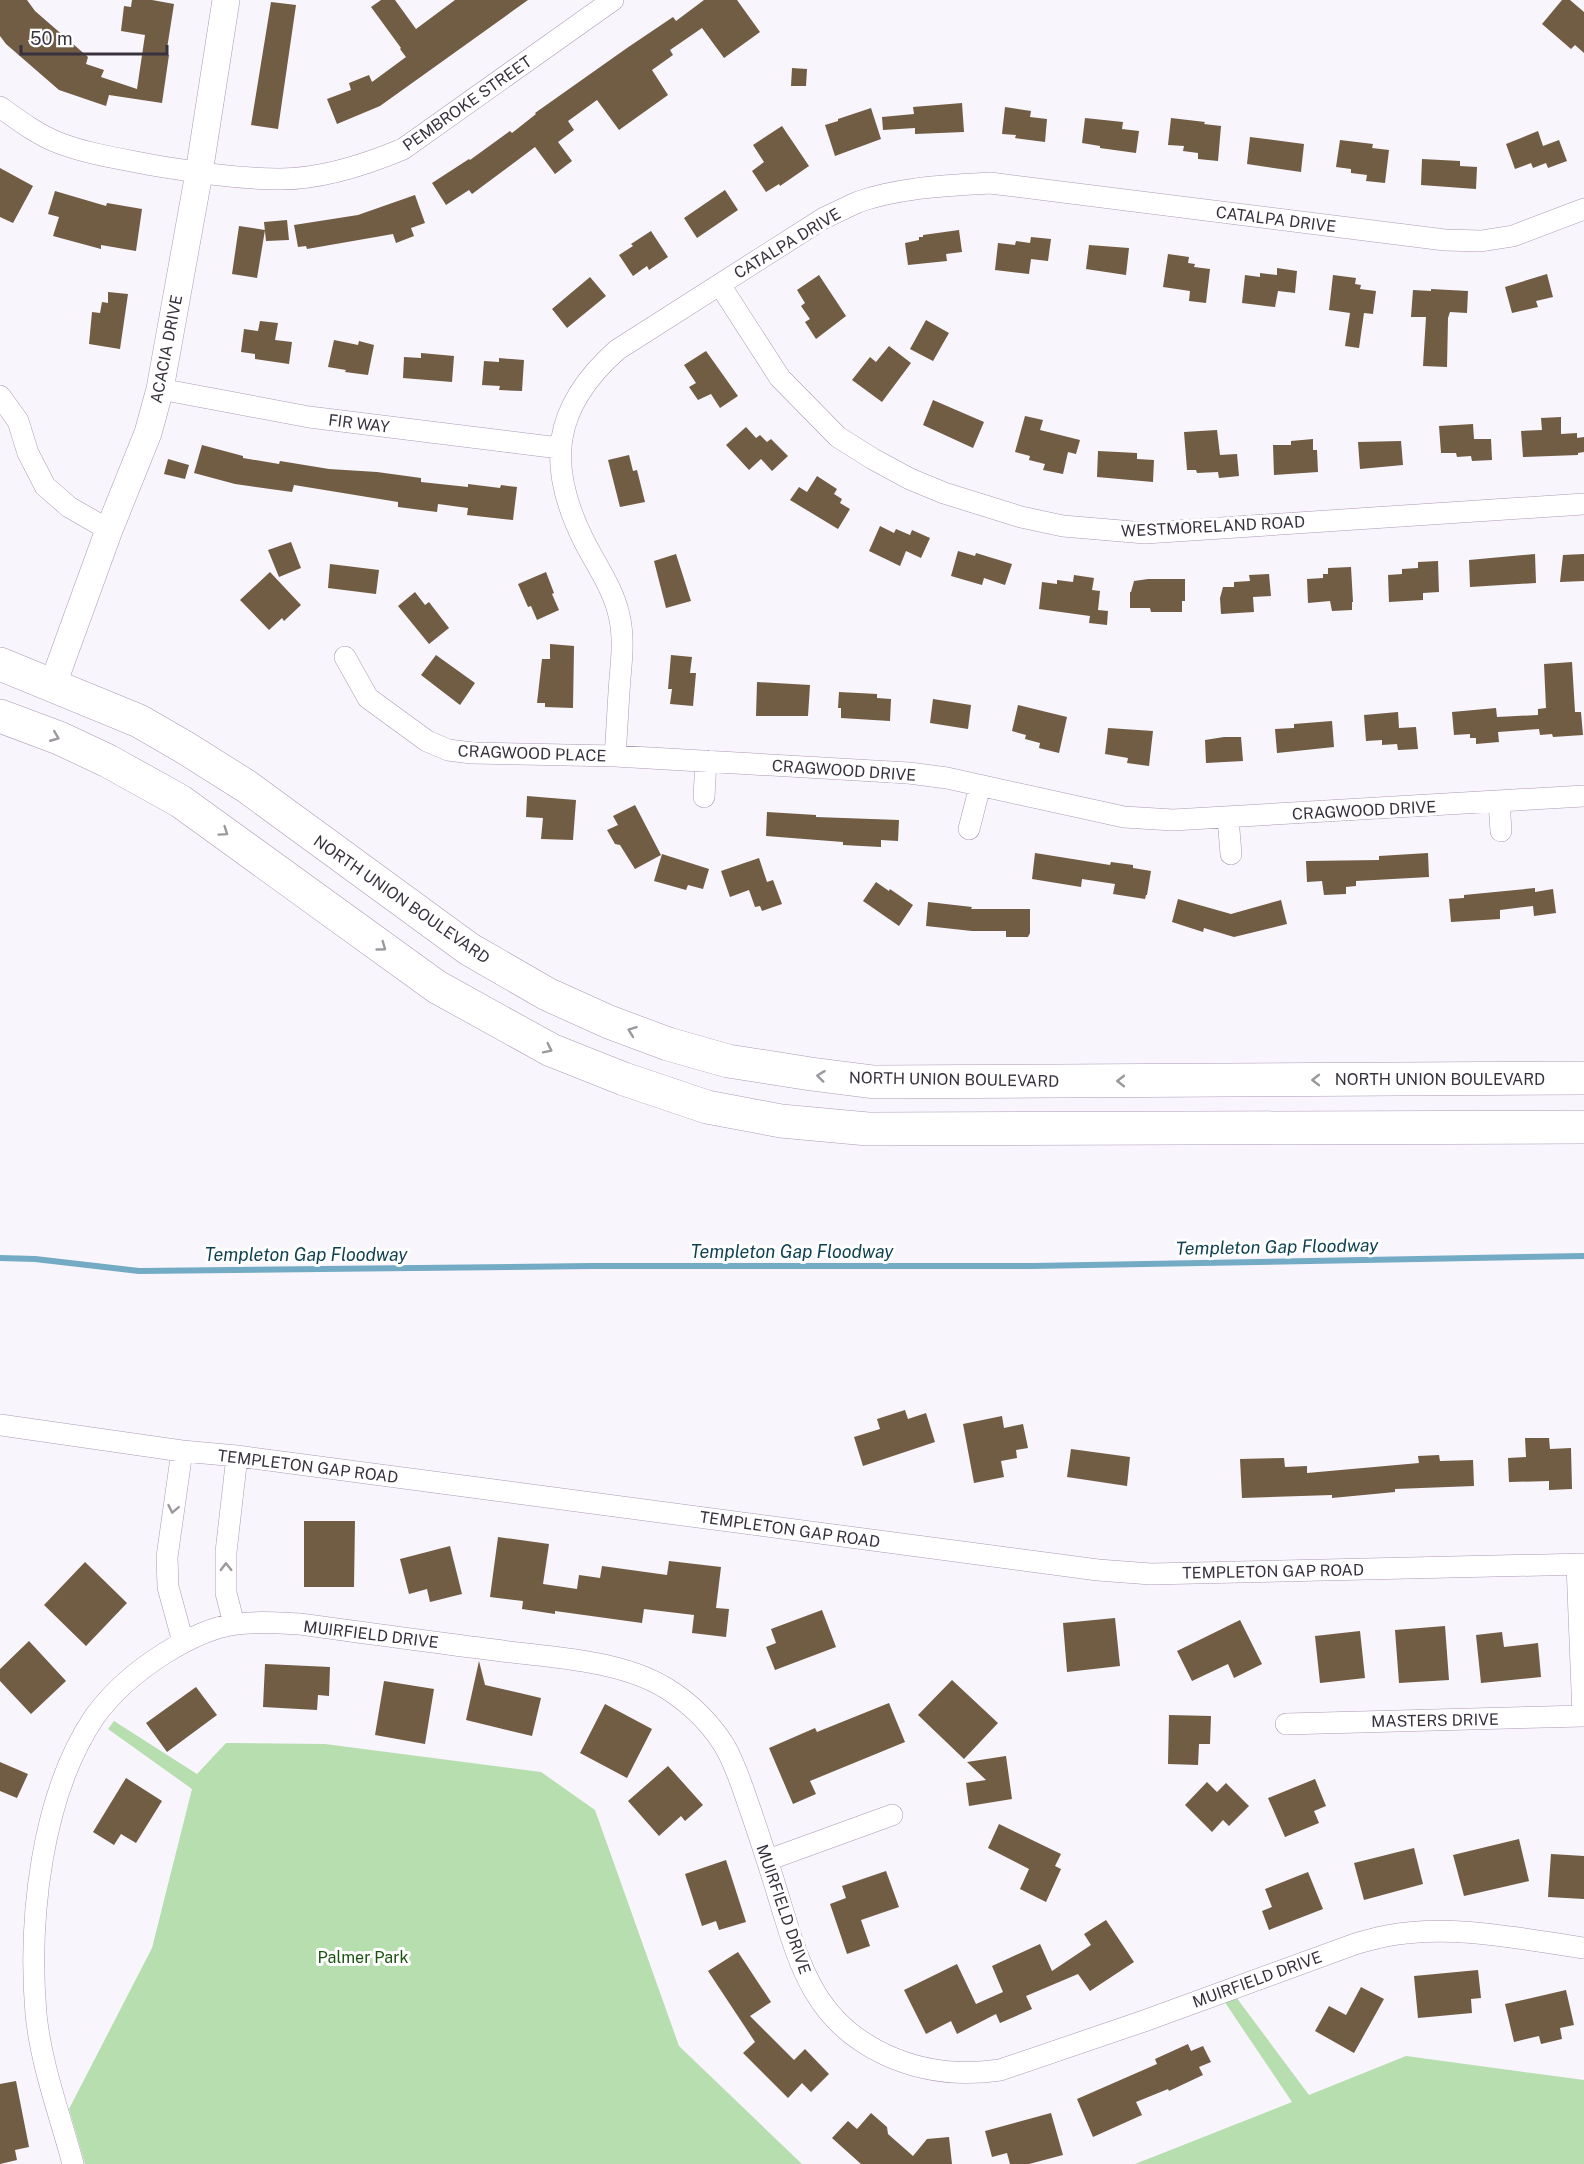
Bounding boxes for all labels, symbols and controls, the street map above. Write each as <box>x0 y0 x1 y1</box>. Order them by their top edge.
scale bar <box>21 18 166 56</box>
text: 50 m <box>30 28 73 49</box>
street label: PEMBROKE STREET <box>399 52 536 155</box>
street label: CATALPA DRIVE <box>1215 203 1337 236</box>
street label: CATALPA DRIVE <box>730 204 844 283</box>
street label: ACACIA DRIVE <box>147 293 186 405</box>
street label: FIR WAY <box>327 410 391 437</box>
street label: WESTMORELAND ROAD <box>1121 512 1305 541</box>
one-way arrow <box>49 730 60 742</box>
street label: CRAGWOOD PLACE <box>457 741 607 766</box>
street label: CRAGWOOD DRIVE <box>771 756 917 785</box>
street label: CRAGWOOD DRIVE <box>1291 797 1437 824</box>
one-way arrow <box>218 825 229 836</box>
street label: NORTH UNION BOULEVARD <box>310 831 493 968</box>
one-way arrow <box>376 940 387 951</box>
one-way arrow <box>627 1025 638 1038</box>
one-way arrow <box>541 1041 552 1053</box>
street label: NORTH UNION BOULEVARD <box>849 1068 1059 1091</box>
one-way arrow <box>816 1070 825 1082</box>
street label: NORTH UNION BOULEVARD <box>1335 1070 1545 1089</box>
one-way arrow <box>1311 1074 1320 1086</box>
one-way arrow <box>1116 1075 1125 1087</box>
water label: Templeton Gap Floodway <box>1175 1234 1379 1259</box>
water label: Templeton Gap Floodway <box>691 1241 894 1262</box>
water label: Templeton Gap Floodway <box>205 1244 408 1265</box>
street label: TEMPLETON GAP ROAD <box>216 1446 399 1487</box>
one-way arrow <box>167 1503 180 1513</box>
street label: TEMPLETON GAP ROAD <box>699 1507 881 1552</box>
street label: TEMPLETON GAP ROAD <box>1182 1560 1364 1583</box>
one-way arrow <box>220 1562 232 1571</box>
street label: MUIRFIELD DRIVE <box>302 1617 440 1652</box>
street label: MASTERS DRIVE <box>1371 1710 1499 1731</box>
street label: MUIRFIELD DRIVE <box>752 1842 815 1977</box>
street label: MUIRFIELD DRIVE <box>1190 1947 1324 2012</box>
park label: Palmer Park <box>318 1948 408 1967</box>

